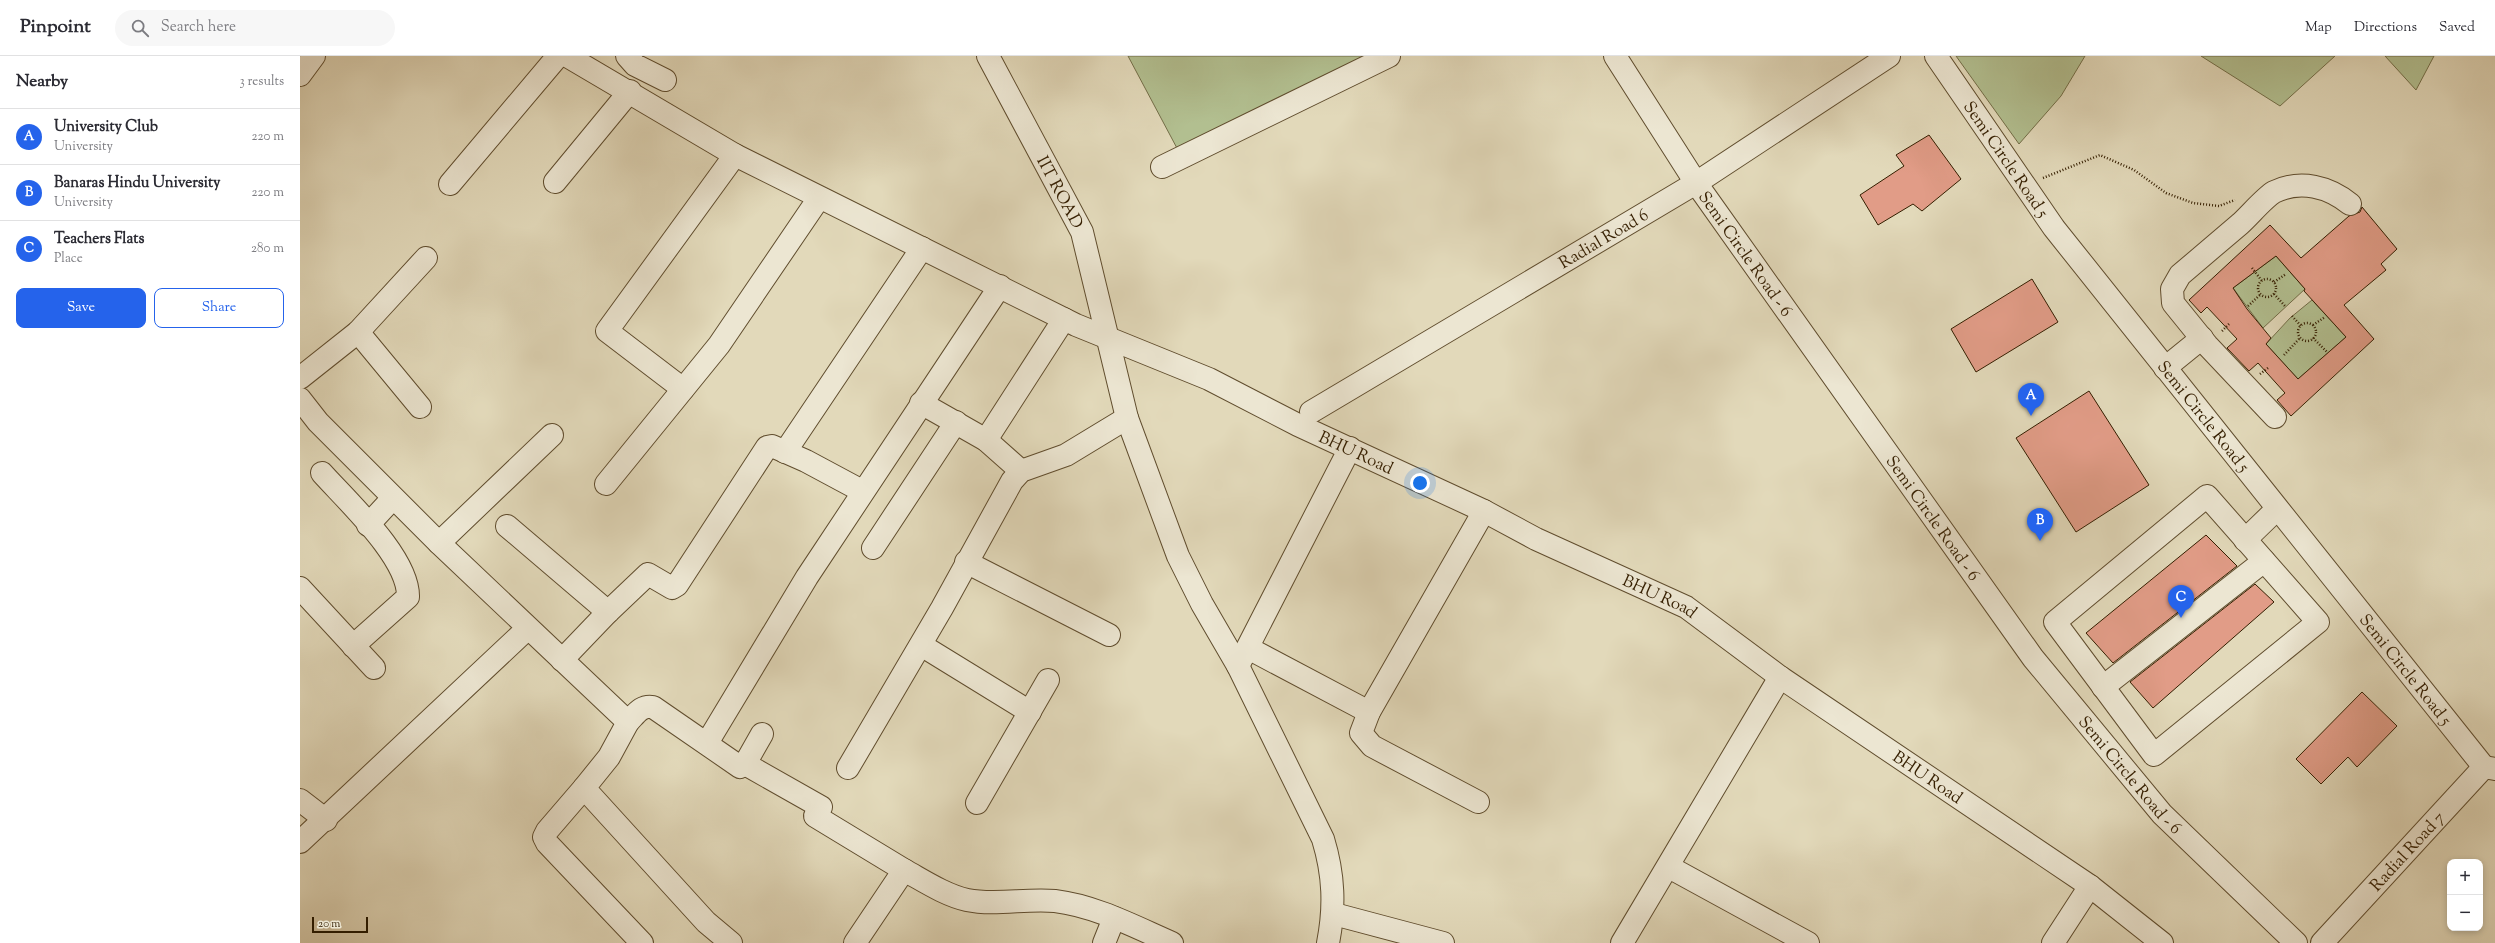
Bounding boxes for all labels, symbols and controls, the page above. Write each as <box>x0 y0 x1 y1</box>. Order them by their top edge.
search box <box>115 10 395 46</box>
text: Pinpoint <box>20 14 91 41</box>
icon: search <box>129 17 151 39</box>
text: Search here <box>161 17 236 38</box>
text: Map <box>2305 18 2332 38</box>
text: Directions <box>2354 18 2417 38</box>
text: Saved <box>2439 18 2475 38</box>
text: Nearby <box>16 70 68 94</box>
text: 3 results <box>239 73 284 91</box>
street label: Semi Circle Road 5 <box>1957 97 2054 223</box>
text: University Club <box>54 117 158 138</box>
text: A <box>24 128 34 146</box>
text: 220 m <box>251 128 284 146</box>
text: University <box>54 138 113 156</box>
street label: IIT ROAD <box>1029 152 1088 233</box>
text: Banaras Hindu University <box>54 173 221 194</box>
text: B <box>25 184 33 202</box>
text: 220 m <box>251 184 284 202</box>
street label: Semi Circle Road - 6 <box>1692 187 1797 322</box>
text: University <box>54 194 113 212</box>
street label: Radial Road 6 <box>1555 204 1654 276</box>
text: Teachers Flats <box>54 229 144 250</box>
text: C <box>24 240 34 258</box>
text: 280 m <box>251 240 284 258</box>
text: Place <box>54 250 83 268</box>
button: Save <box>16 288 146 328</box>
button: Share <box>154 288 284 328</box>
street label: Semi Circle Road 5 <box>2150 356 2254 478</box>
pin: A <box>2018 383 2044 416</box>
street label: BHU Road <box>1314 426 1397 482</box>
street label: Semi Circle Road - 6 <box>1879 451 1985 586</box>
your location <box>1410 473 1430 493</box>
pin: B <box>2027 508 2053 541</box>
street label: BHU Road <box>1618 570 1702 625</box>
pin: C <box>2168 585 2194 618</box>
street label: Semi Circle Road 5 <box>2352 610 2457 731</box>
street label: Semi Circle Road - 6 <box>2072 711 2186 841</box>
street label: BHU Road <box>1887 746 1967 811</box>
street label: Radial Road 7 <box>2365 807 2451 898</box>
map controls <box>2447 859 2483 931</box>
button: + <box>2447 859 2483 895</box>
button: − <box>2447 895 2483 931</box>
scale bar <box>312 915 368 934</box>
text: 20 m <box>318 916 340 932</box>

